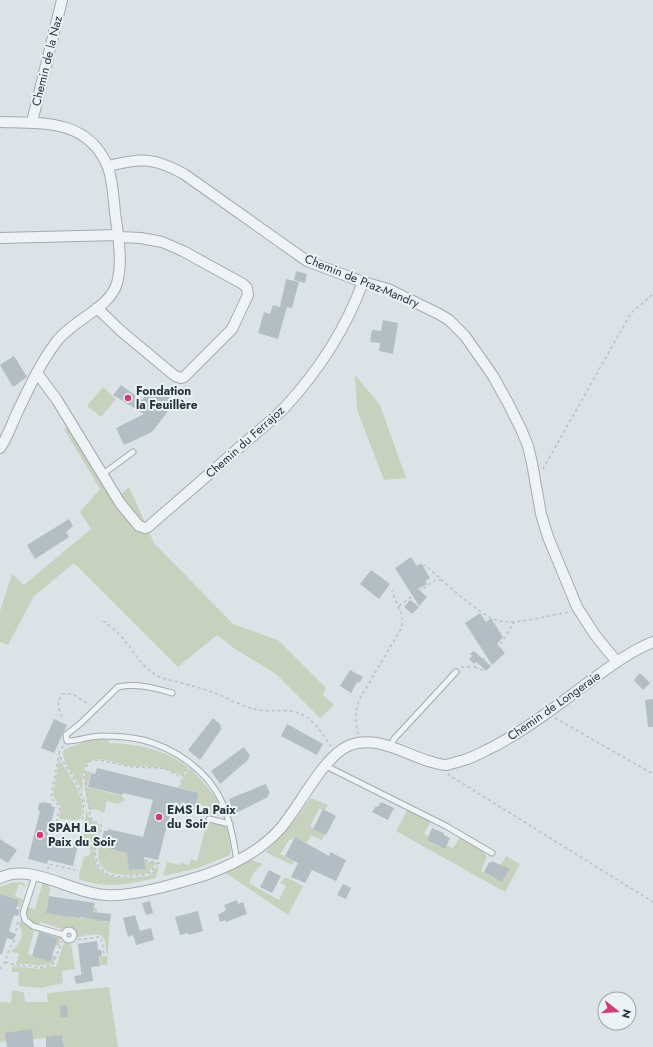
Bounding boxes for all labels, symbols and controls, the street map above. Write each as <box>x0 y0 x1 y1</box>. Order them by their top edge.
street label: Chemin de la Naz <box>27 14 67 108</box>
street label: Chemin de Praz-Mandry <box>302 250 423 313</box>
place label: Fondation la Feuillère <box>136 382 198 414</box>
marker: Fondation la Feuillère <box>123 393 133 403</box>
street label: Chemin du Ferrajoz <box>202 401 289 482</box>
street label: Chemin de Longeraie <box>504 667 604 745</box>
place label: EMS La Paix du Soir <box>167 801 236 833</box>
marker: EMS La Paix du Soir <box>154 812 164 822</box>
place label: SPAH La Paix du Soir <box>48 819 116 851</box>
marker: SPAH La Paix du Soir <box>35 830 45 840</box>
north arrow <box>597 991 637 1031</box>
text: N <box>618 1007 635 1020</box>

